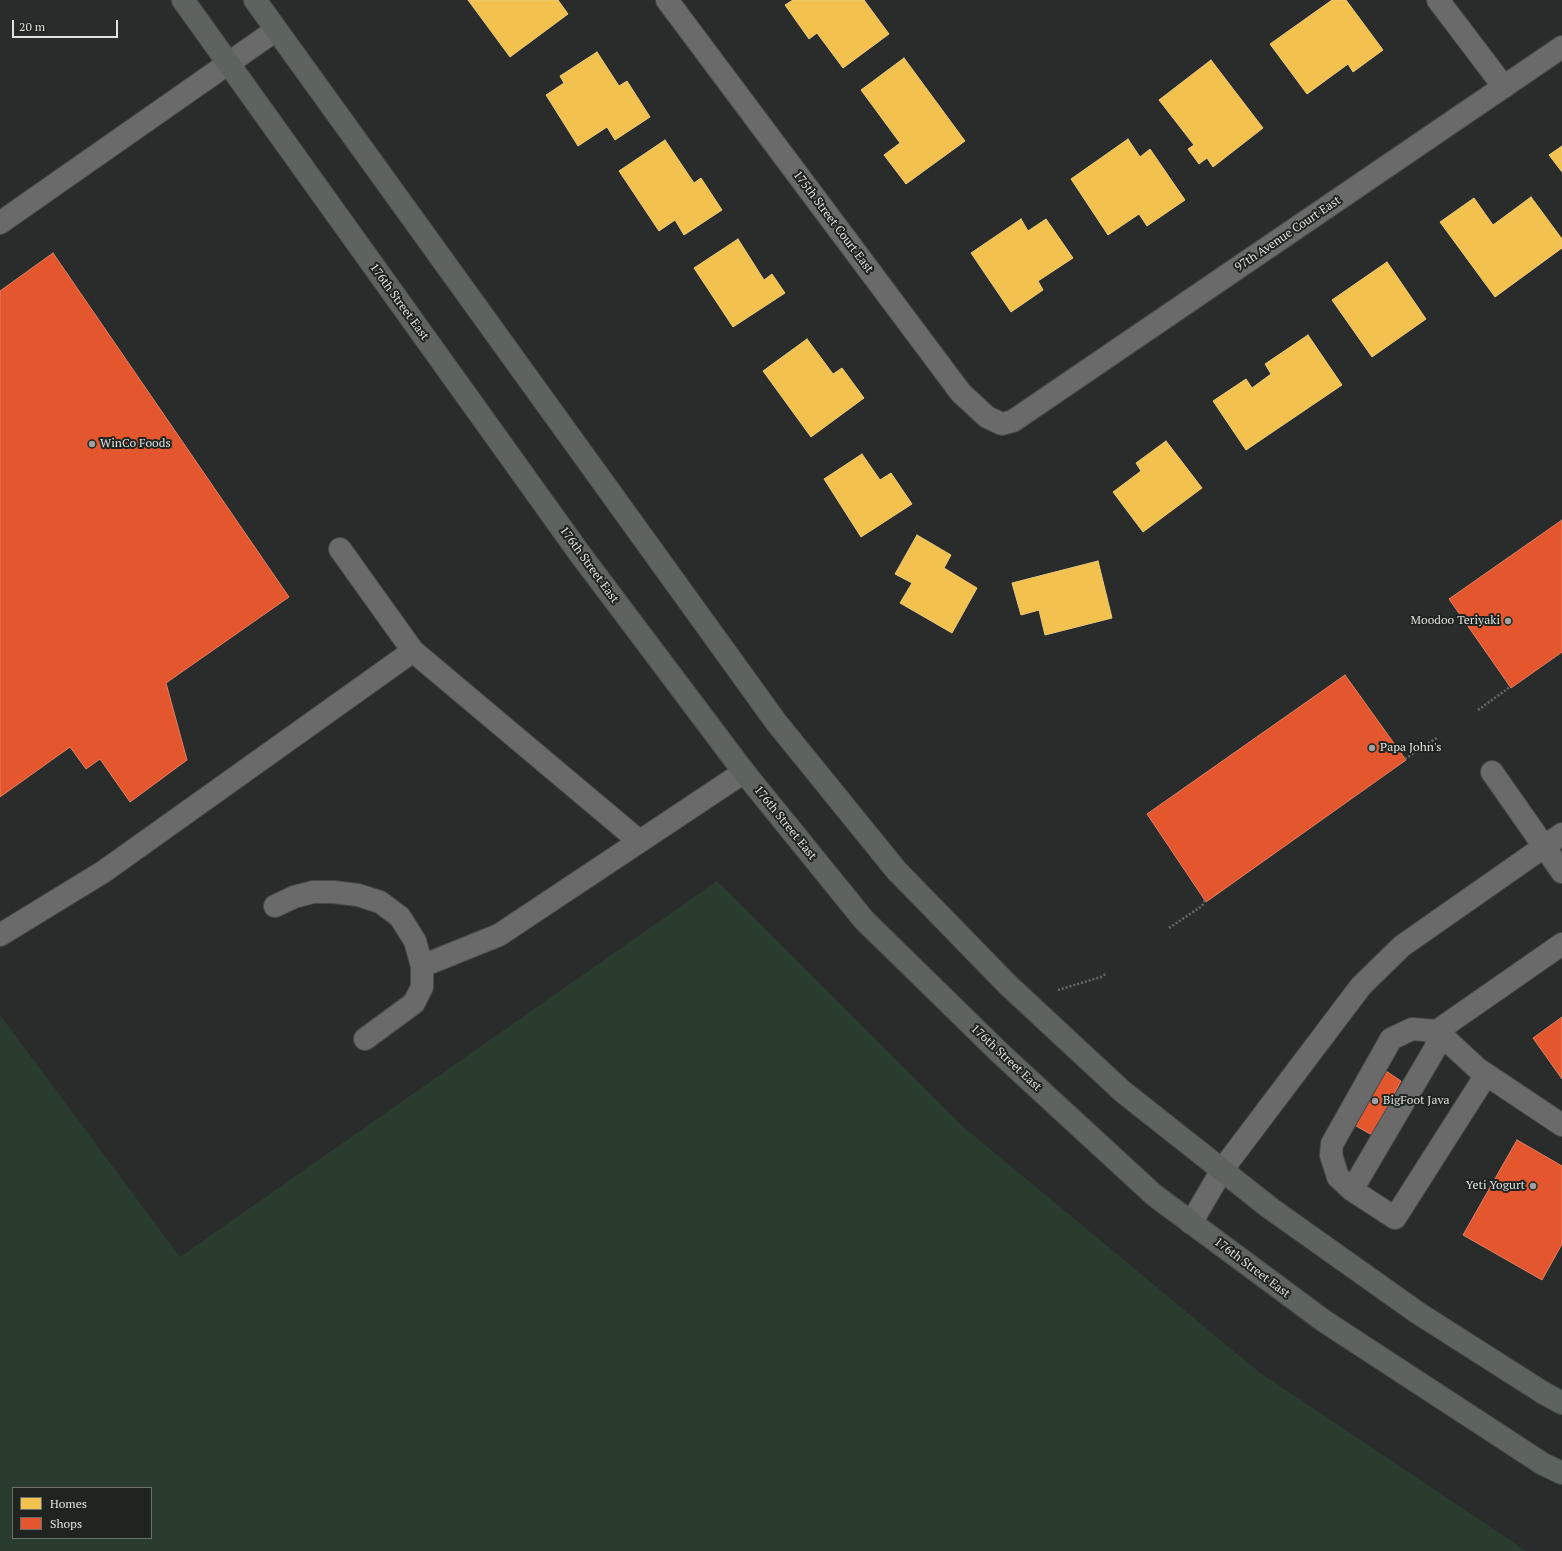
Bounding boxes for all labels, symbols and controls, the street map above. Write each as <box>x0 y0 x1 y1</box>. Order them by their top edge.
scale bar <box>14 12 120 38</box>
text: 20 m <box>19 19 45 34</box>
street label: 175th Street Court East <box>790 168 876 276</box>
street label: 97th Avenue Court East <box>1232 193 1344 275</box>
street label: 176th Street East <box>366 261 432 343</box>
place label: WinCo Foods <box>100 437 171 451</box>
marker: WinCo Foods <box>87 439 97 449</box>
street label: 176th Street East <box>556 524 622 606</box>
place label: Moodoo Teriyaki <box>1411 614 1500 628</box>
marker: Moodoo Teriyaki <box>1503 616 1513 626</box>
place label: Papa John's <box>1380 741 1441 755</box>
marker: Papa John's <box>1367 743 1377 753</box>
street label: 176th Street East <box>751 783 819 863</box>
street label: 176th Street East <box>968 1022 1044 1094</box>
place label: BigFoot Java <box>1383 1094 1450 1108</box>
marker: BigFoot Java <box>1370 1096 1380 1106</box>
place label: Yeti Yogurt <box>1466 1179 1525 1193</box>
marker: Yeti Yogurt <box>1528 1181 1538 1191</box>
street label: 176th Street East <box>1211 1235 1293 1301</box>
legend <box>12 1487 152 1539</box>
text: Homes <box>50 1496 87 1511</box>
text: Shops <box>50 1516 82 1531</box>

